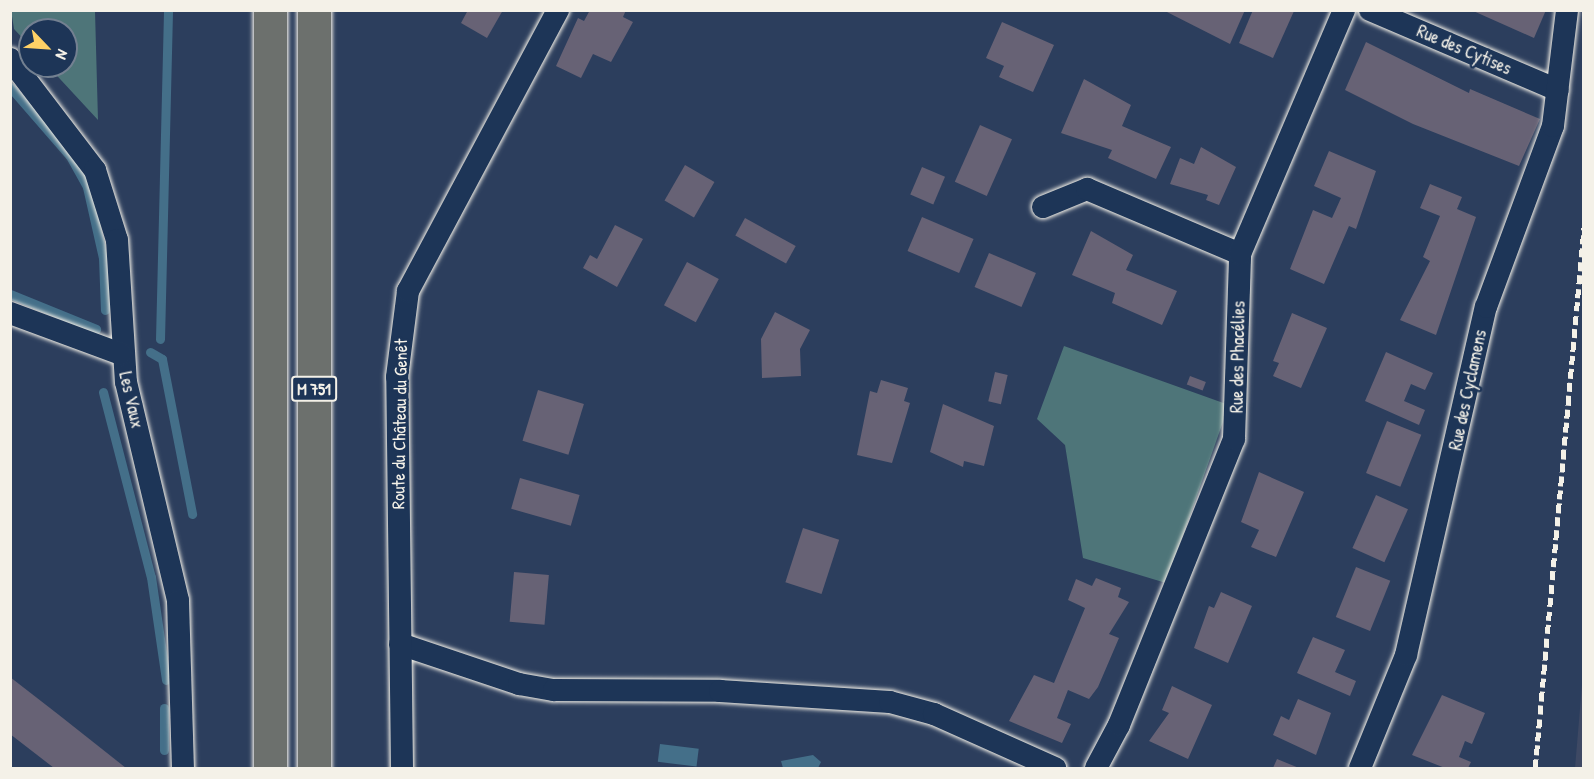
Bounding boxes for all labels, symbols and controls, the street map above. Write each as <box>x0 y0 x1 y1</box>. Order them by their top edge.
north arrow <box>18 18 78 78</box>
street label: Rue des Cytises <box>1413 20 1515 80</box>
text: N <box>51 46 74 63</box>
street label: Rue des Phacélies <box>1226 301 1250 413</box>
street label: Rue des Cyclamens <box>1445 328 1491 452</box>
street label: Route du Château du Genêt <box>388 339 412 509</box>
street label: Les Vaux <box>114 370 148 430</box>
road number: M 751 <box>290 376 338 402</box>

